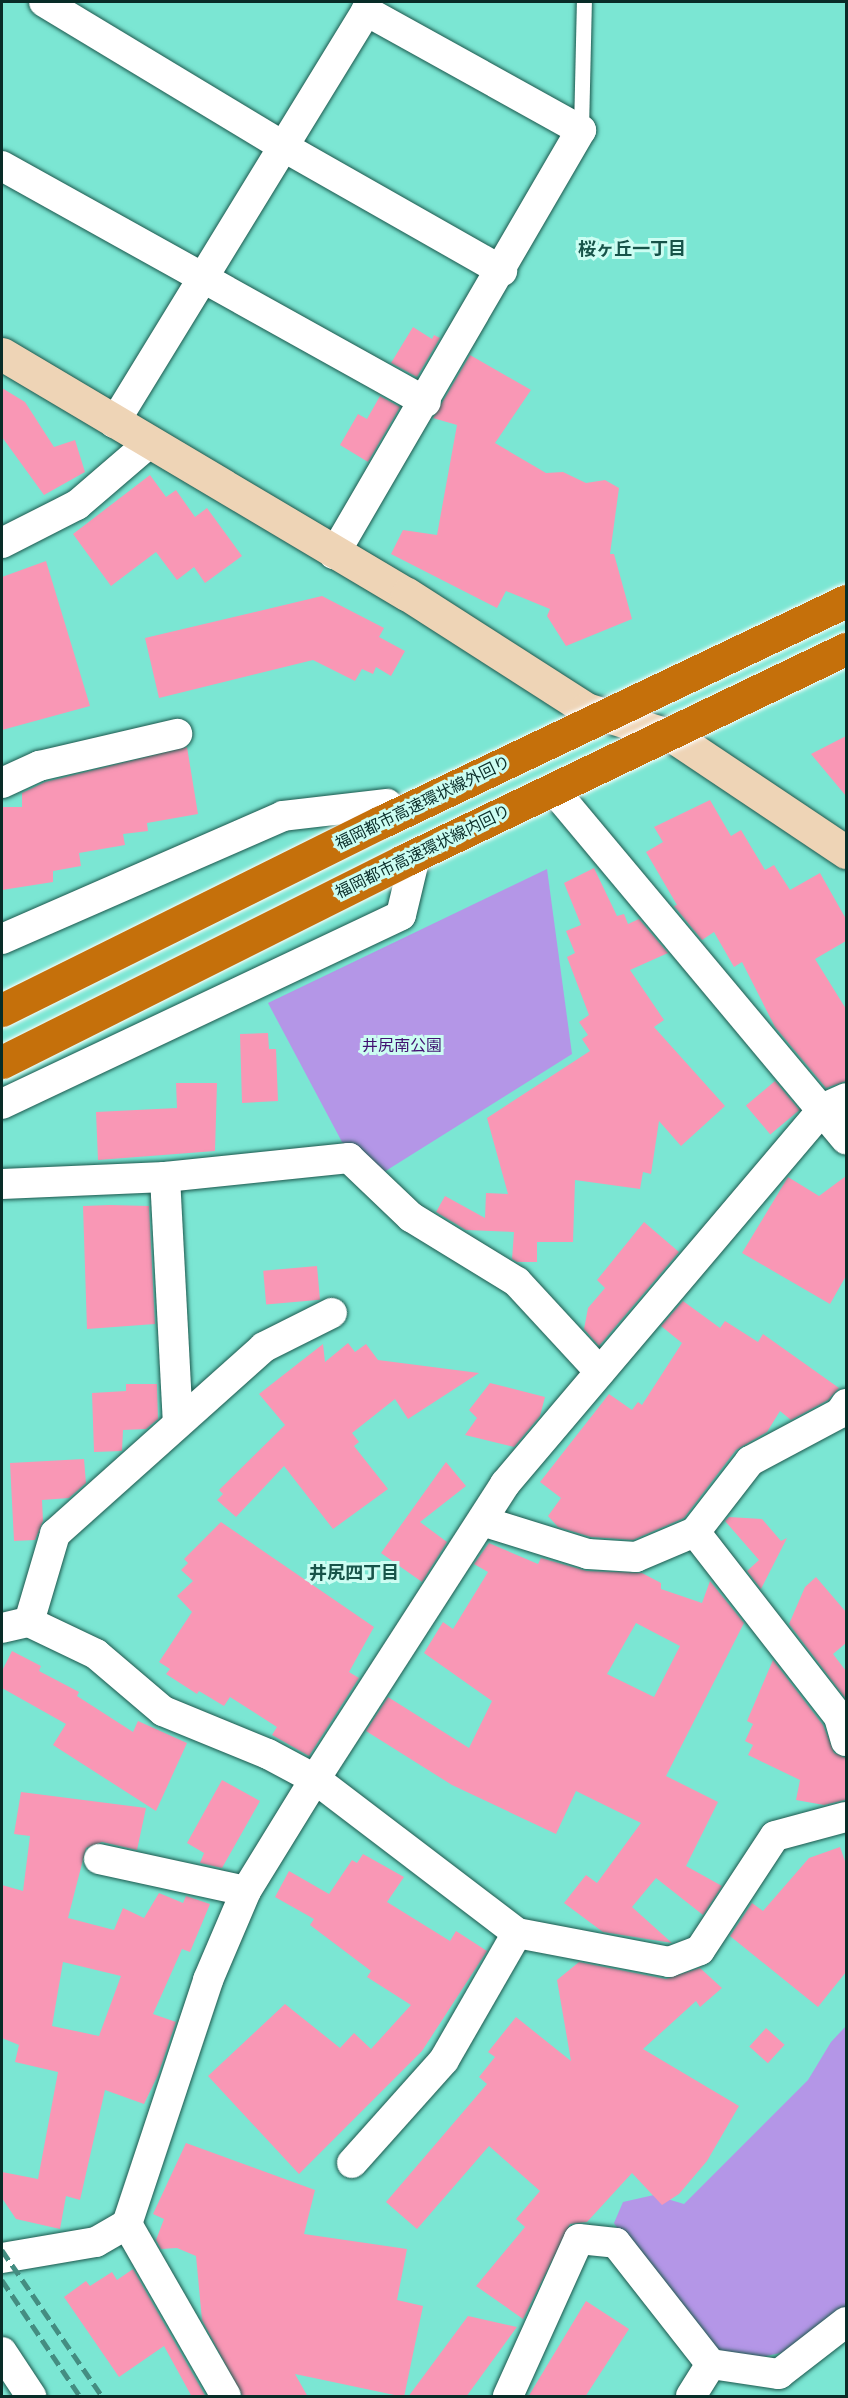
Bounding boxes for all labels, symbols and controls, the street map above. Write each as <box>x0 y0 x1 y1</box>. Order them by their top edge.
district label: 桜ヶ丘一丁目 <box>578 238 686 260</box>
street label: 福岡都市高速環状線外回り <box>333 752 513 854</box>
street label: 福岡都市高速環状線内回り <box>333 801 513 903</box>
park label: 井尻南公園 <box>362 1036 442 1056</box>
district label: 井尻四丁目 <box>309 1562 399 1584</box>

